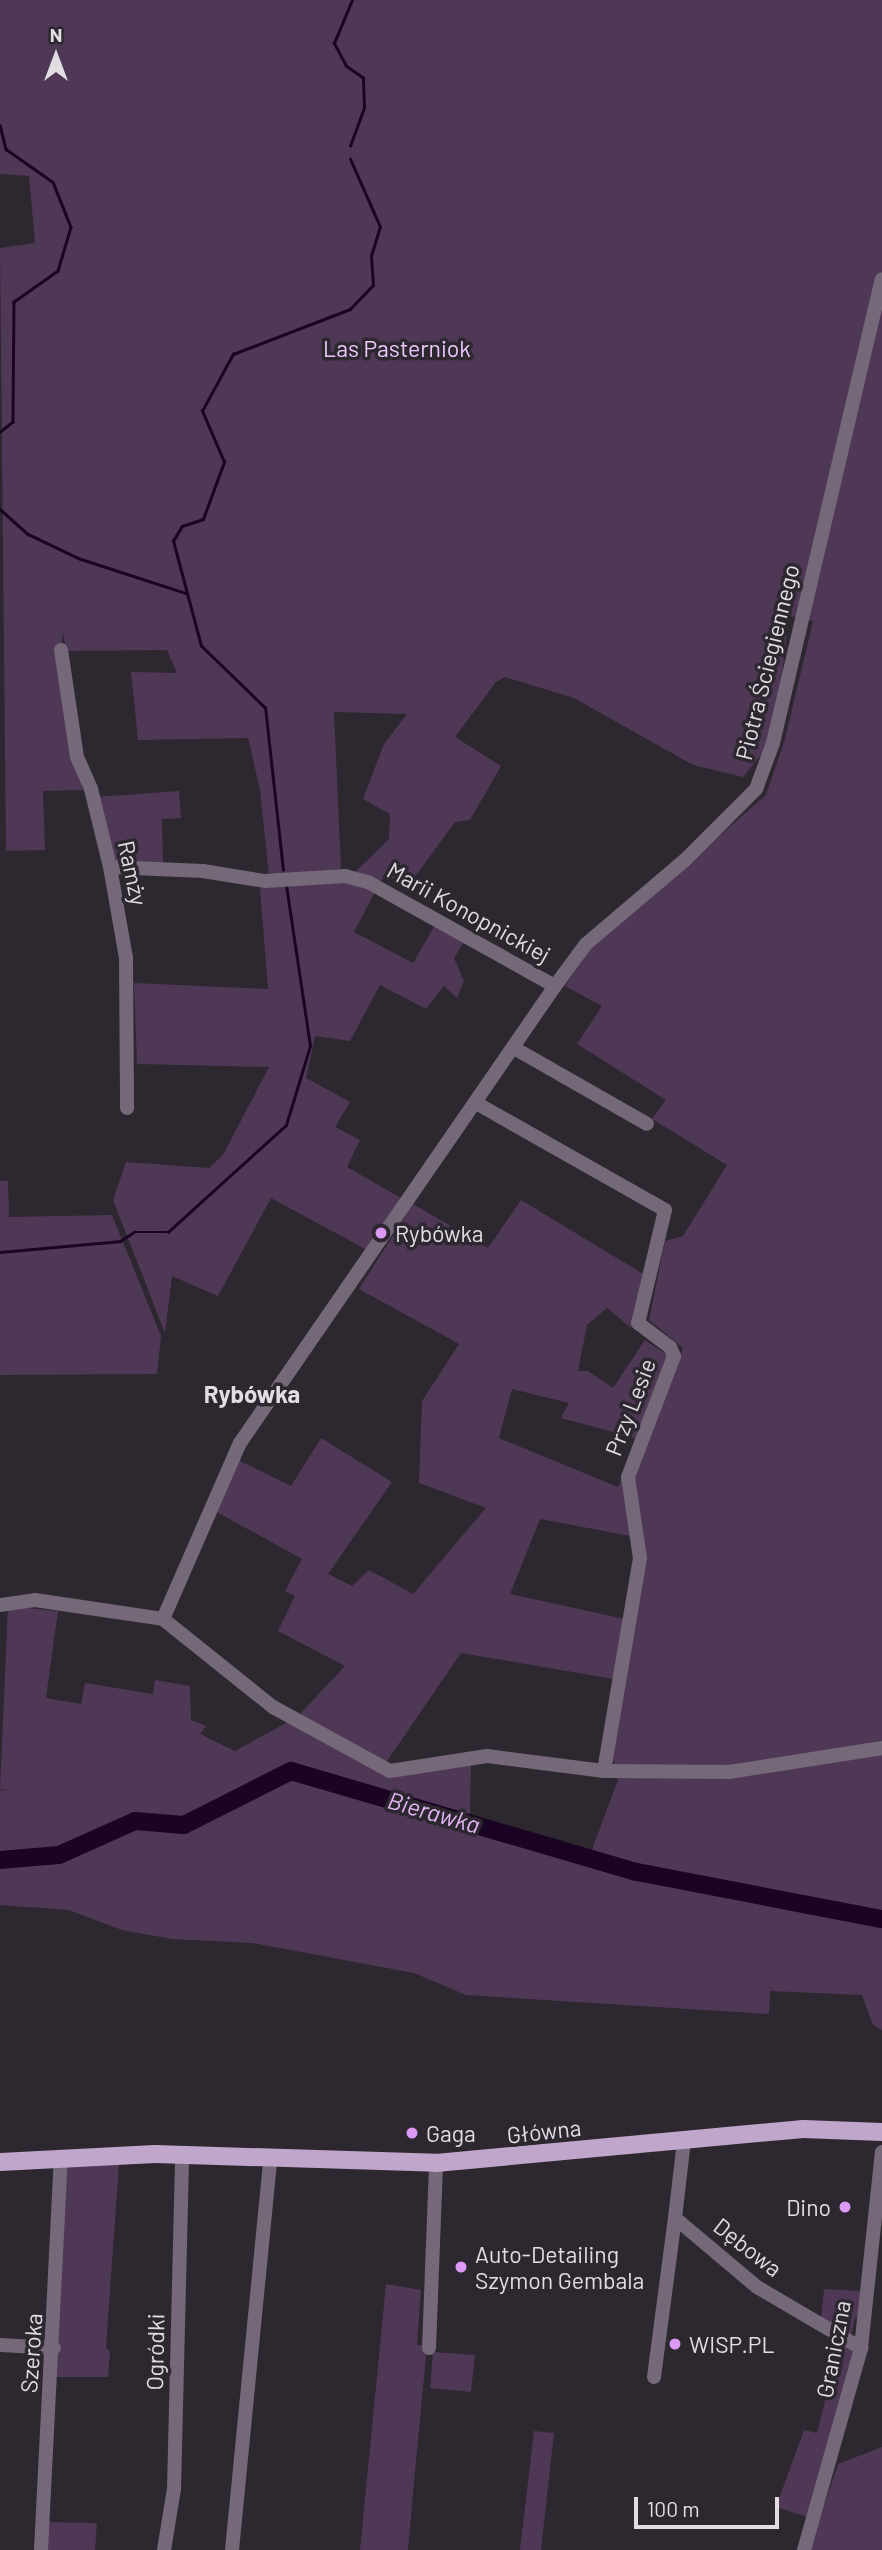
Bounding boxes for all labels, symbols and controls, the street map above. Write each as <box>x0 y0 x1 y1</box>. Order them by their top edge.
north arrow <box>21 21 91 91</box>
text: N <box>50 23 62 46</box>
park label: Las Pasterniok <box>323 334 471 362</box>
street label: Piotra Ściegiennego <box>729 561 805 763</box>
street label: Ramży <box>113 838 153 908</box>
street label: Marii Konopnickiej <box>383 856 555 968</box>
place label: Rybówka <box>395 1219 484 1247</box>
marker: Rybówka <box>373 1225 389 1241</box>
street label: Przy Lesie <box>599 1355 661 1459</box>
district label: Rybówka <box>204 1380 300 1408</box>
water label: Bierawka <box>385 1785 483 1839</box>
street label: Główna <box>505 2113 583 2149</box>
place label: Gaga <box>426 2119 476 2147</box>
marker: Gaga <box>404 2125 420 2141</box>
place label: Dino <box>786 2193 831 2221</box>
marker: Dino <box>837 2199 853 2215</box>
street label: Dębowa <box>708 2212 788 2282</box>
place label: Auto-Detailing Szymon Gembala <box>475 2240 644 2294</box>
marker: Auto-Detailing Szymon Gembala <box>453 2259 469 2275</box>
street label: Graniczna <box>810 2298 856 2400</box>
street label: Szeroka <box>14 2312 48 2394</box>
street label: Ogródki <box>141 2313 169 2391</box>
place label: WISP.PL <box>689 2330 774 2358</box>
marker: WISP.PL <box>667 2336 683 2352</box>
scale bar <box>637 2484 782 2528</box>
text: 100 m <box>647 2496 700 2521</box>

